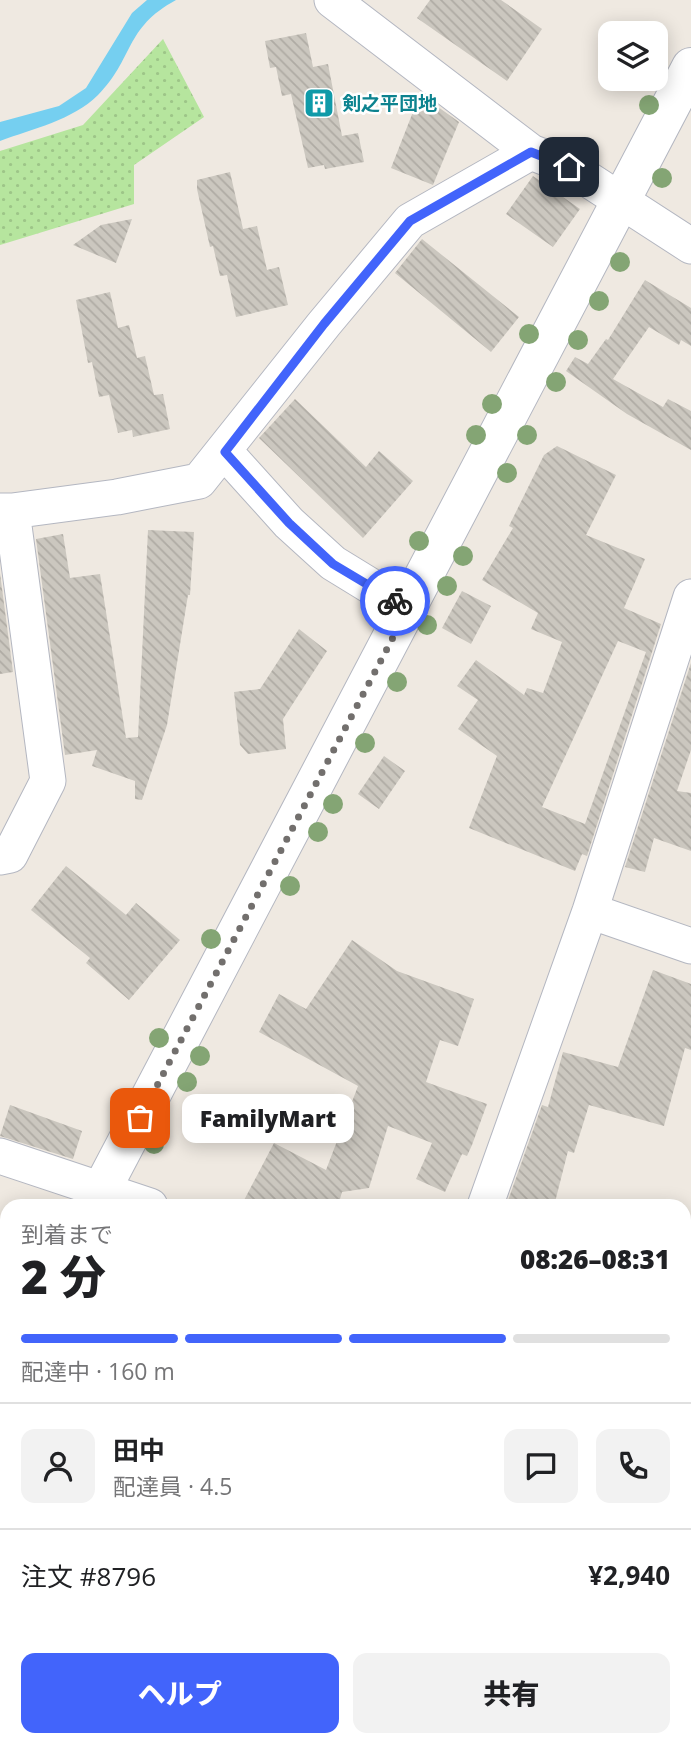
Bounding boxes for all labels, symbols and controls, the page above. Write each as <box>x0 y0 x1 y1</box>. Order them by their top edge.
map controls <box>598 21 668 91</box>
button: layers <box>598 21 668 91</box>
building icon: 剣之平団地 <box>302 86 336 120</box>
place label: 剣之平団地 <box>342 90 437 116</box>
pin <box>539 137 599 197</box>
icon: home <box>550 148 588 186</box>
courier <box>360 566 430 636</box>
icon: bike <box>376 582 414 620</box>
pin <box>110 1088 170 1148</box>
callout: FamilyMart <box>182 1094 354 1142</box>
icon: bag <box>121 1099 159 1137</box>
text: FamilyMart <box>200 1102 336 1134</box>
text: 到着まで <box>21 1218 113 1250</box>
text: 08:26–08:31 <box>520 1241 670 1277</box>
text: 2 分 <box>21 1245 106 1307</box>
text: 配達中 · 160 m <box>21 1355 175 1387</box>
button: person <box>21 1429 95 1503</box>
button: chat <box>504 1429 578 1503</box>
button: phone <box>596 1429 670 1503</box>
text: 田中 <box>113 1432 165 1468</box>
text: 配達員 · 4.5 <box>113 1470 232 1502</box>
text: ¥2,940 <box>588 1557 670 1593</box>
text: 注文 #8796 <box>21 1558 156 1594</box>
button: ヘルプ <box>21 1653 339 1733</box>
button: 共有 <box>353 1653 670 1733</box>

